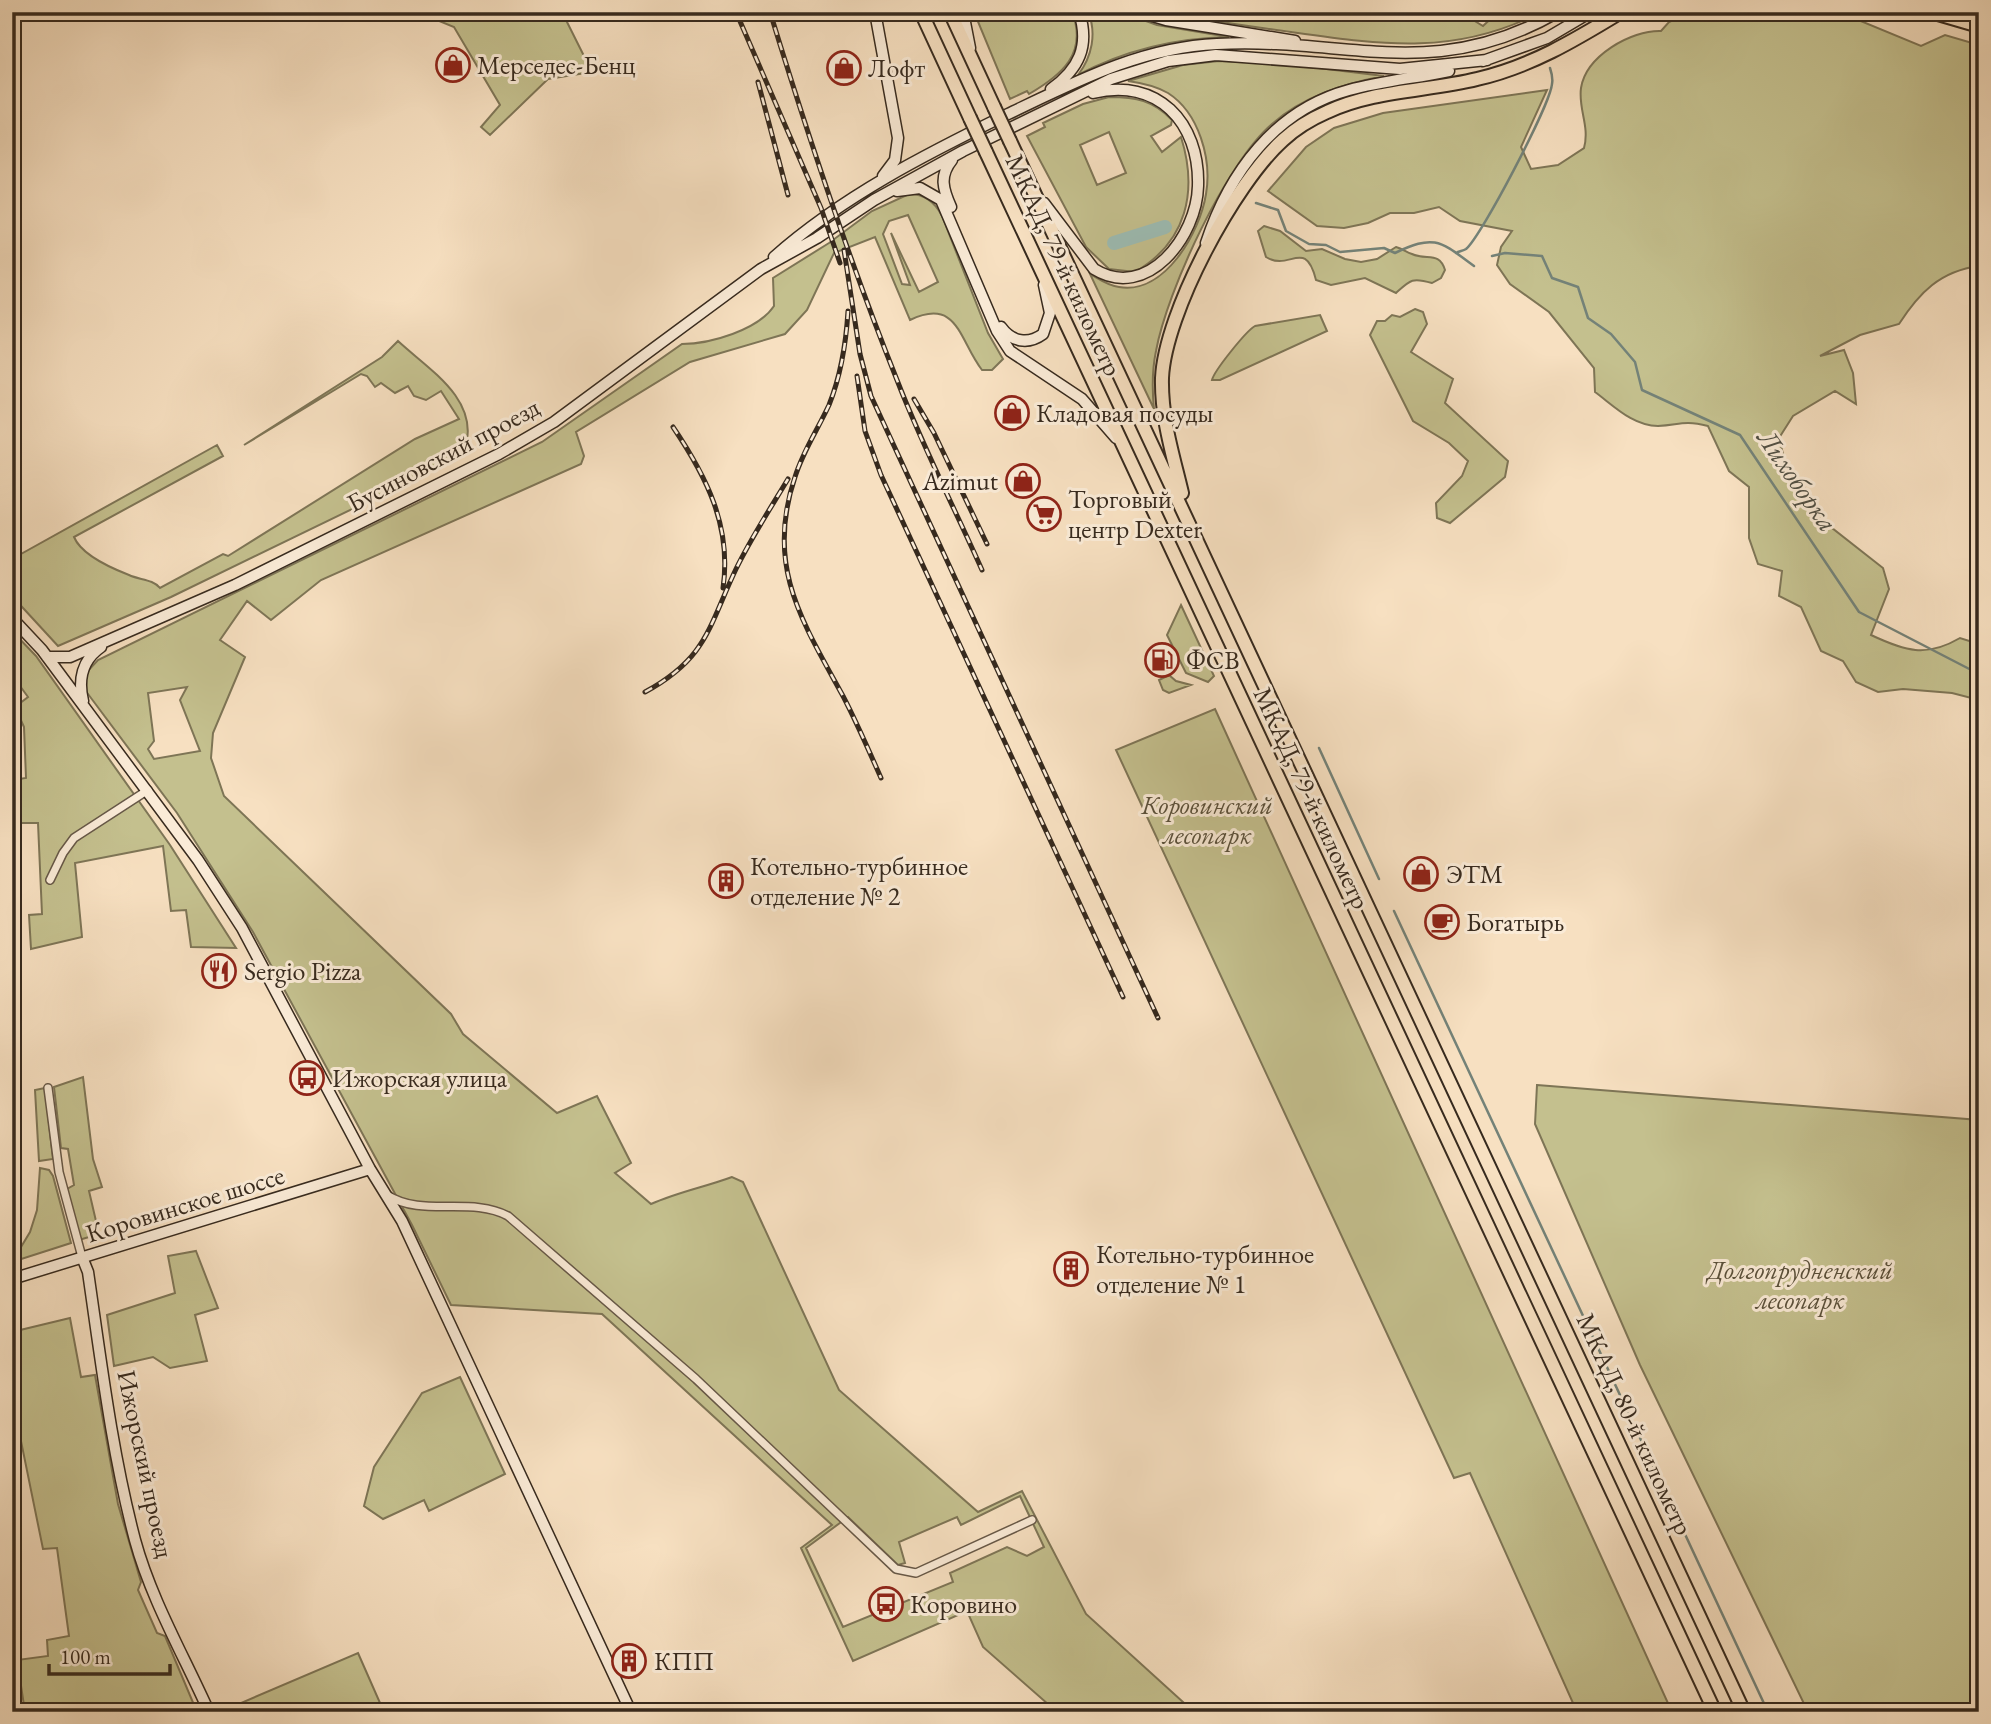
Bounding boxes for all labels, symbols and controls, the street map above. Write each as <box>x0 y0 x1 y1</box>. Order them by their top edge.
shop icon: Мерседес-Бенц <box>434 46 472 84</box>
place label: Мерседес-Бенц <box>477 48 636 82</box>
shop icon: Лофт <box>825 49 863 87</box>
place label: Лофт <box>868 51 926 85</box>
street label: МКАД, 79-й километр <box>998 149 1130 381</box>
street label: Бусиновский проезд <box>341 390 545 520</box>
shop icon: Кладовая посуды <box>993 394 1031 432</box>
place label: Кладовая посуды <box>1036 396 1214 430</box>
water label: Лихоборка <box>1748 420 1846 538</box>
shop icon: Azimut <box>1004 462 1042 500</box>
place label: Azimut <box>921 464 998 498</box>
place label: Торговый центр Dexter <box>1068 482 1202 546</box>
supermarket icon: Торговый центр Dexter <box>1025 495 1063 533</box>
fuel station icon: ФСВ <box>1143 641 1181 679</box>
place label: ФСВ <box>1186 643 1240 677</box>
street label: МКАД, 79-й километр <box>1246 682 1378 914</box>
park label: Коровинский лесопарк <box>1140 788 1273 852</box>
place label: Котельно-турбинное отделение № 2 <box>750 849 968 913</box>
shop icon: ЭТМ <box>1402 855 1440 893</box>
place label: ЭТМ <box>1446 857 1503 891</box>
building icon: Котельно-турбинное отделение № 2 <box>707 862 745 900</box>
cafe icon: Богатырь <box>1423 903 1461 941</box>
place label: Богатырь <box>1466 905 1564 939</box>
restaurant icon: Sergio Pizza <box>200 952 238 990</box>
place label: Sergio Pizza <box>244 954 362 988</box>
bus stop icon: Ижорская улица <box>288 1059 326 1097</box>
place label: Ижорская улица <box>332 1061 508 1095</box>
street label: Коровинское шоссе <box>82 1158 288 1250</box>
place label: Котельно-турбинное отделение № 1 <box>1096 1237 1314 1301</box>
building icon: Котельно-турбинное отделение № 1 <box>1052 1250 1090 1288</box>
park label: Долгопрудненский лесопарк <box>1705 1253 1893 1317</box>
street label: МКАД, 80-й километр <box>1569 1308 1701 1540</box>
street label: Ижорский проезд <box>109 1367 183 1561</box>
bus stop icon: Коровино <box>867 1585 905 1623</box>
place label: Коровино <box>910 1587 1017 1621</box>
scale bar <box>49 1633 170 1677</box>
building icon: КПП <box>610 1642 648 1680</box>
text: 100 m <box>60 1643 111 1670</box>
place label: КПП <box>654 1644 714 1678</box>

